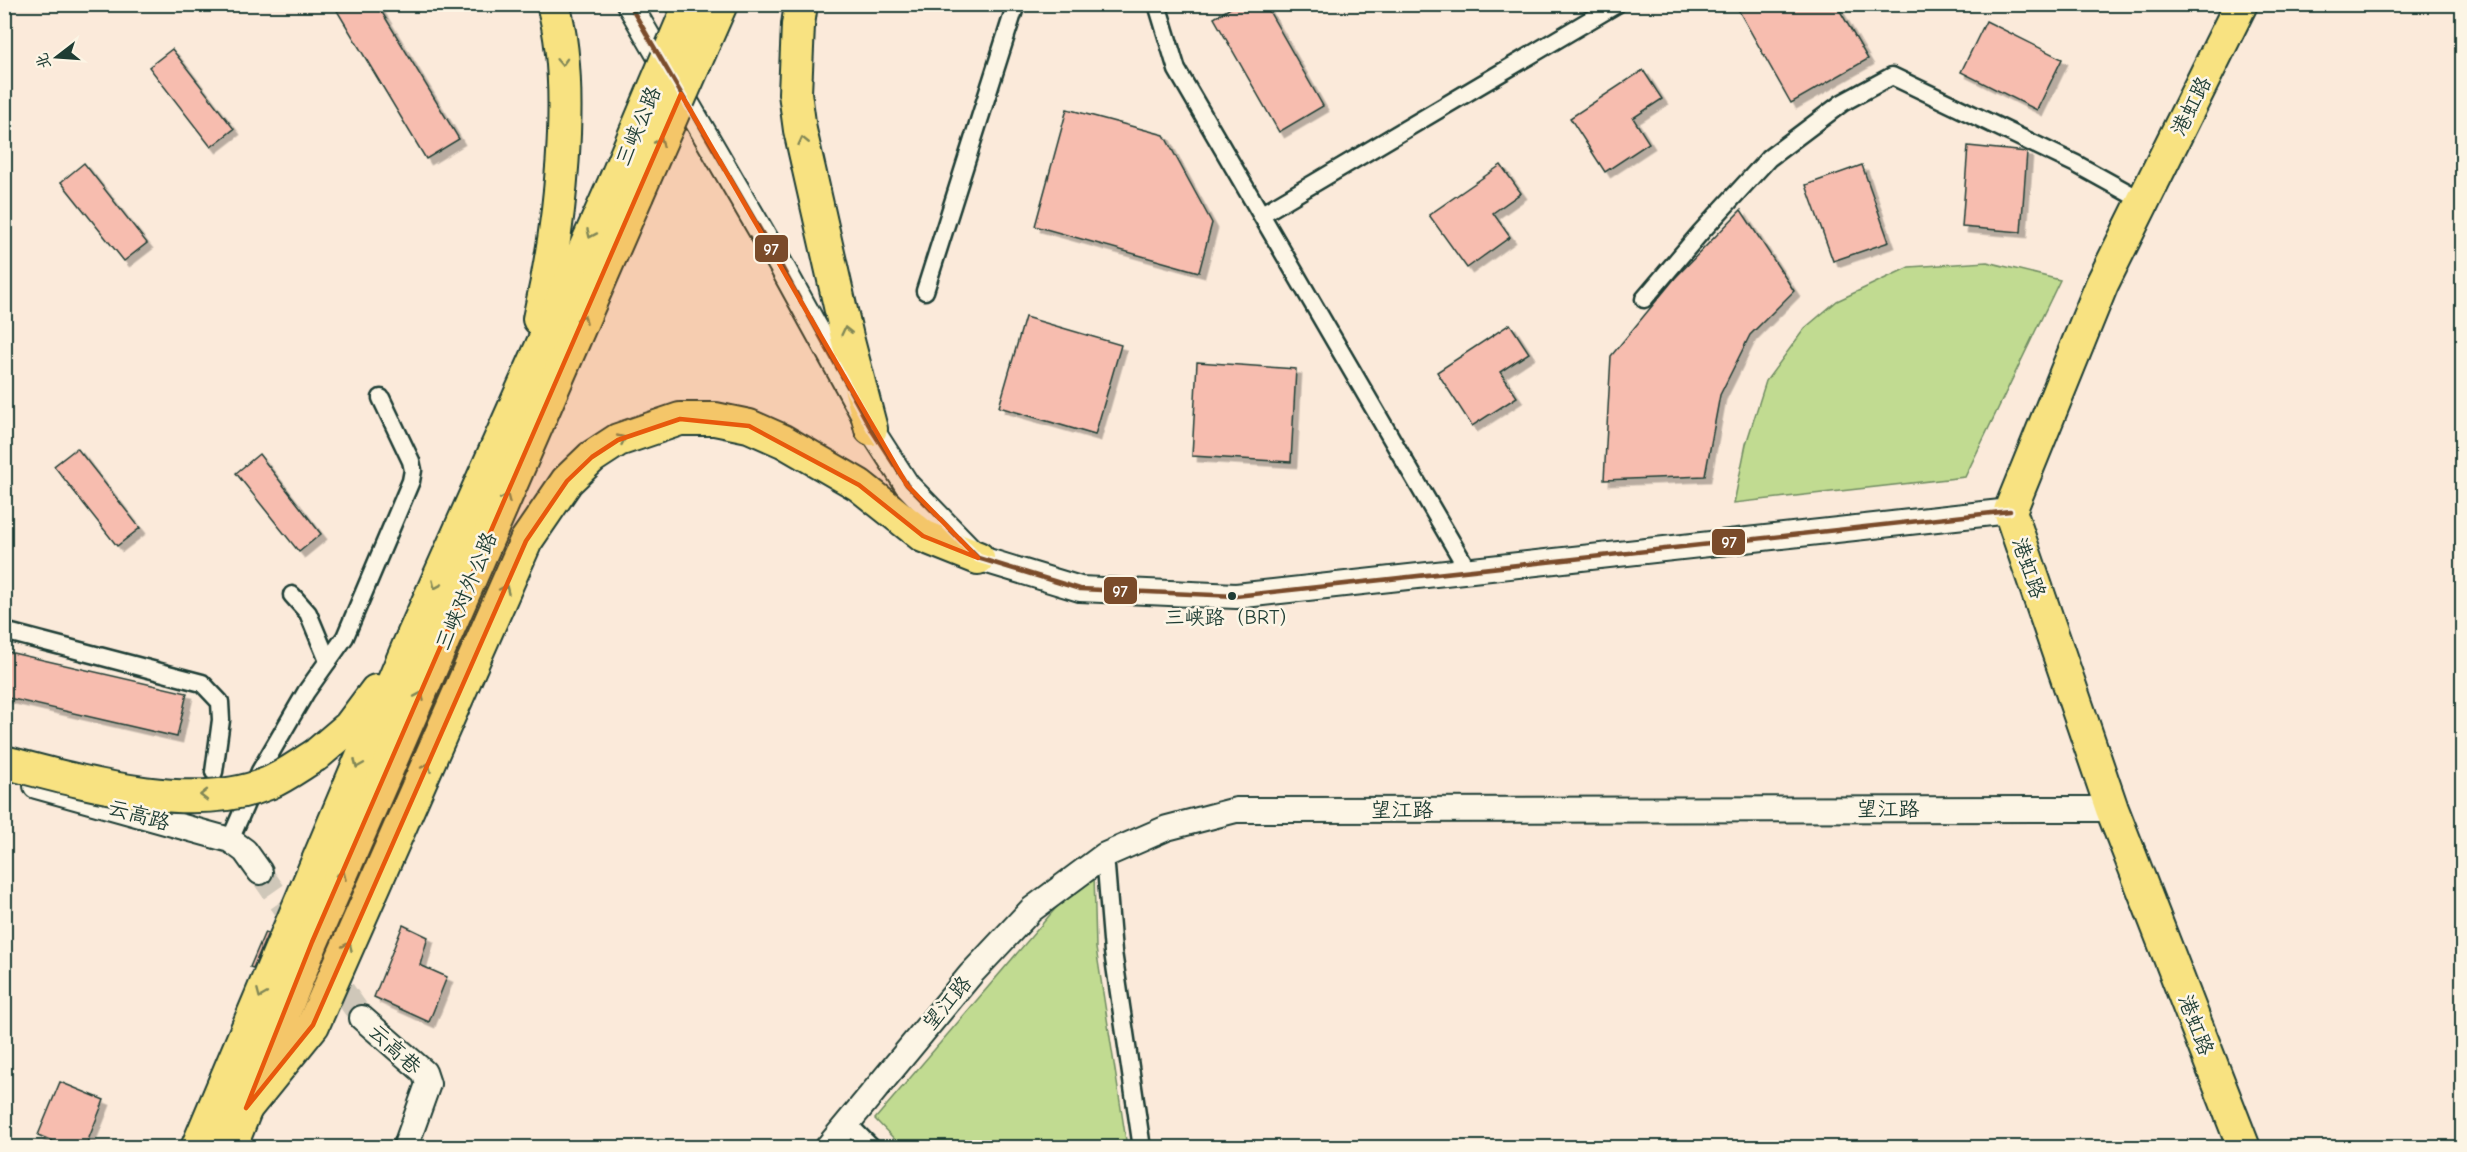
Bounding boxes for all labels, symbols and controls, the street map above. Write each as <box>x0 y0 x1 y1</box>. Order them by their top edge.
north arrow <box>27 27 87 87</box>
text: 北 <box>33 51 55 71</box>
one-way arrow <box>555 58 568 67</box>
street label: 港虹路 <box>2166 72 2216 140</box>
street label: 三峡公路 <box>611 83 665 169</box>
one-way arrow <box>797 136 810 146</box>
one-way arrow <box>653 137 665 148</box>
one-way arrow <box>587 228 599 239</box>
line badge: 97 <box>754 234 789 263</box>
text: 97 <box>763 241 780 259</box>
one-way arrow <box>576 314 588 325</box>
one-way arrow <box>840 327 853 337</box>
one-way arrow <box>616 435 627 447</box>
one-way arrow <box>499 493 511 504</box>
street label: 三峡对外公路 <box>430 528 502 654</box>
line badge: 97 <box>1711 528 1746 556</box>
text: 97 <box>1721 534 1738 552</box>
street label: 港虹路 <box>2007 534 2051 602</box>
line badge: 97 <box>1103 576 1138 605</box>
one-way arrow <box>431 579 443 590</box>
text: 97 <box>1112 583 1129 601</box>
one-way arrow <box>498 584 510 595</box>
marker: 三峡路（BRT） <box>1226 590 1238 602</box>
place label: 三峡路（BRT） <box>1165 606 1299 629</box>
one-way arrow <box>413 691 425 702</box>
one-way arrow <box>353 758 365 769</box>
one-way arrow <box>419 763 431 774</box>
one-way arrow <box>199 789 208 801</box>
street label: 云高路 <box>105 795 173 835</box>
street label: 望江路 <box>1857 797 1920 821</box>
street label: 望江路 <box>1371 798 1434 822</box>
one-way arrow <box>335 870 347 881</box>
one-way arrow <box>341 941 353 952</box>
street label: 望江路 <box>918 971 976 1035</box>
one-way arrow <box>256 988 268 999</box>
street label: 港虹路 <box>2174 991 2218 1059</box>
street label: 云高巷 <box>364 1019 426 1079</box>

